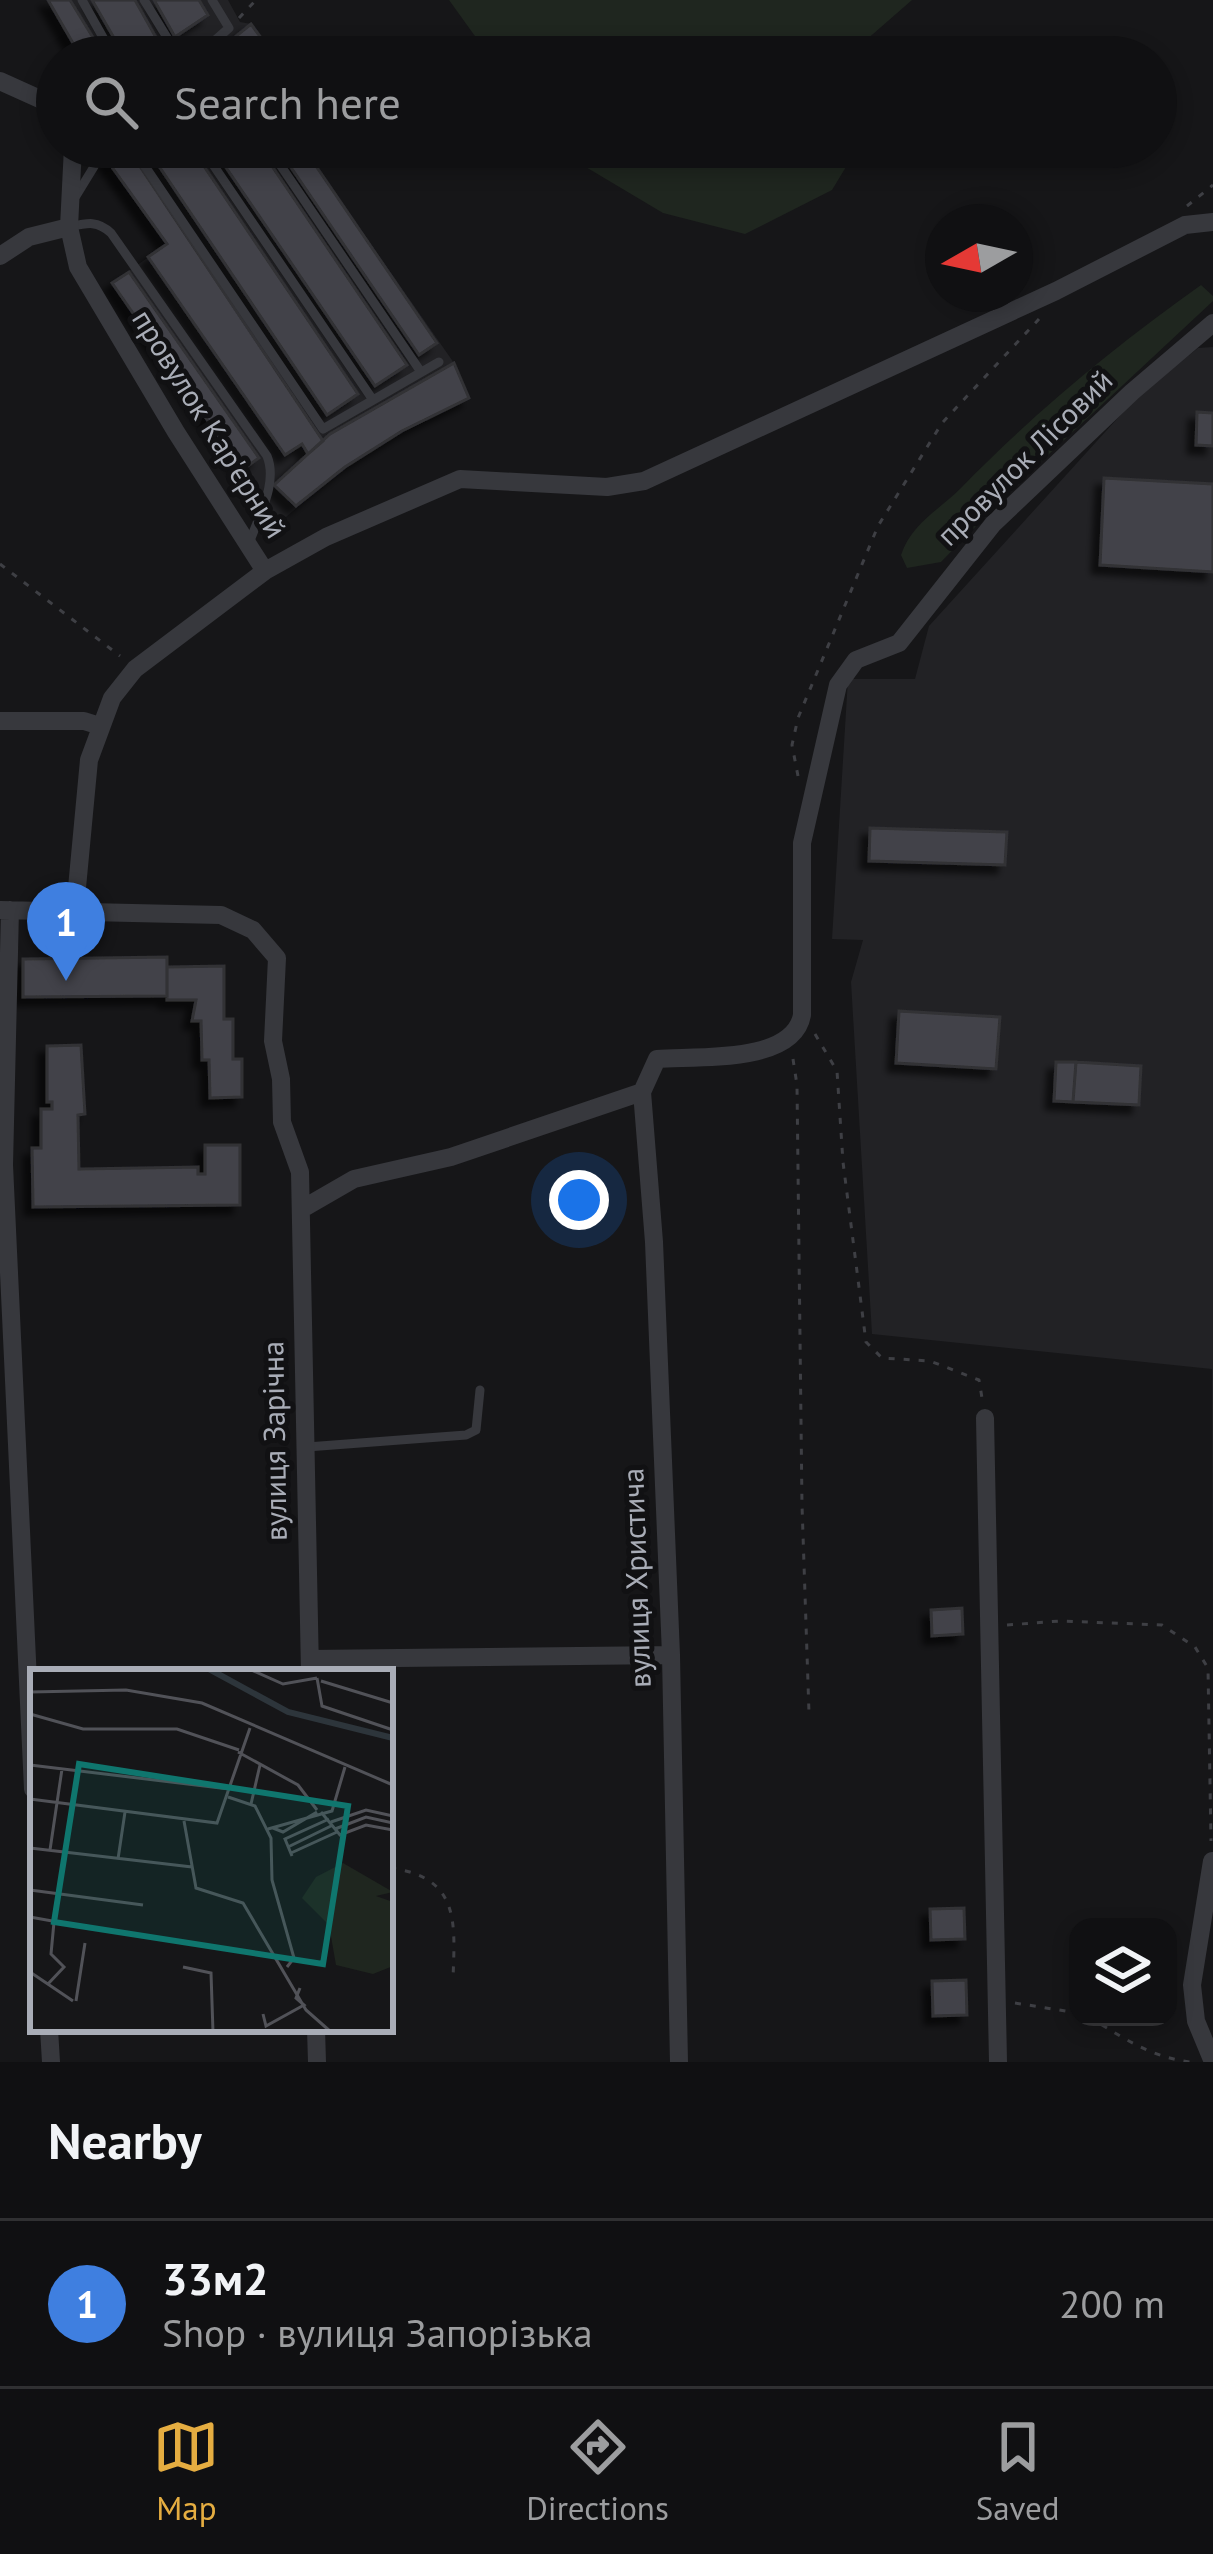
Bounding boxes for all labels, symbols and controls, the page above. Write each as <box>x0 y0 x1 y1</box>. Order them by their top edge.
search box <box>36 36 1177 168</box>
icon: search <box>78 69 144 135</box>
text: Search here <box>174 73 401 131</box>
north arrow <box>925 204 1033 312</box>
street label: провулок Кар'єрний <box>124 302 296 545</box>
street label: провулок Лісовий <box>928 361 1120 553</box>
pin: 1 <box>27 882 105 981</box>
your location <box>549 1170 609 1230</box>
street label: вулиця Зарічна <box>252 1341 295 1541</box>
street label: вулиця Христича <box>612 1467 659 1689</box>
inset map <box>30 1669 393 2032</box>
map controls <box>1069 1918 1177 2026</box>
button: layers <box>1069 1918 1177 2026</box>
text: Nearby <box>48 2107 202 2173</box>
text: 33м2 <box>162 2249 269 2307</box>
text: 1 <box>76 2278 98 2329</box>
text: 200 m <box>1059 2278 1165 2329</box>
text: Shop · вулиця Запорізька <box>162 2307 593 2358</box>
tab: Map <box>153 2414 219 2529</box>
tab: Directions <box>526 2414 669 2529</box>
tab: Saved <box>976 2414 1060 2529</box>

